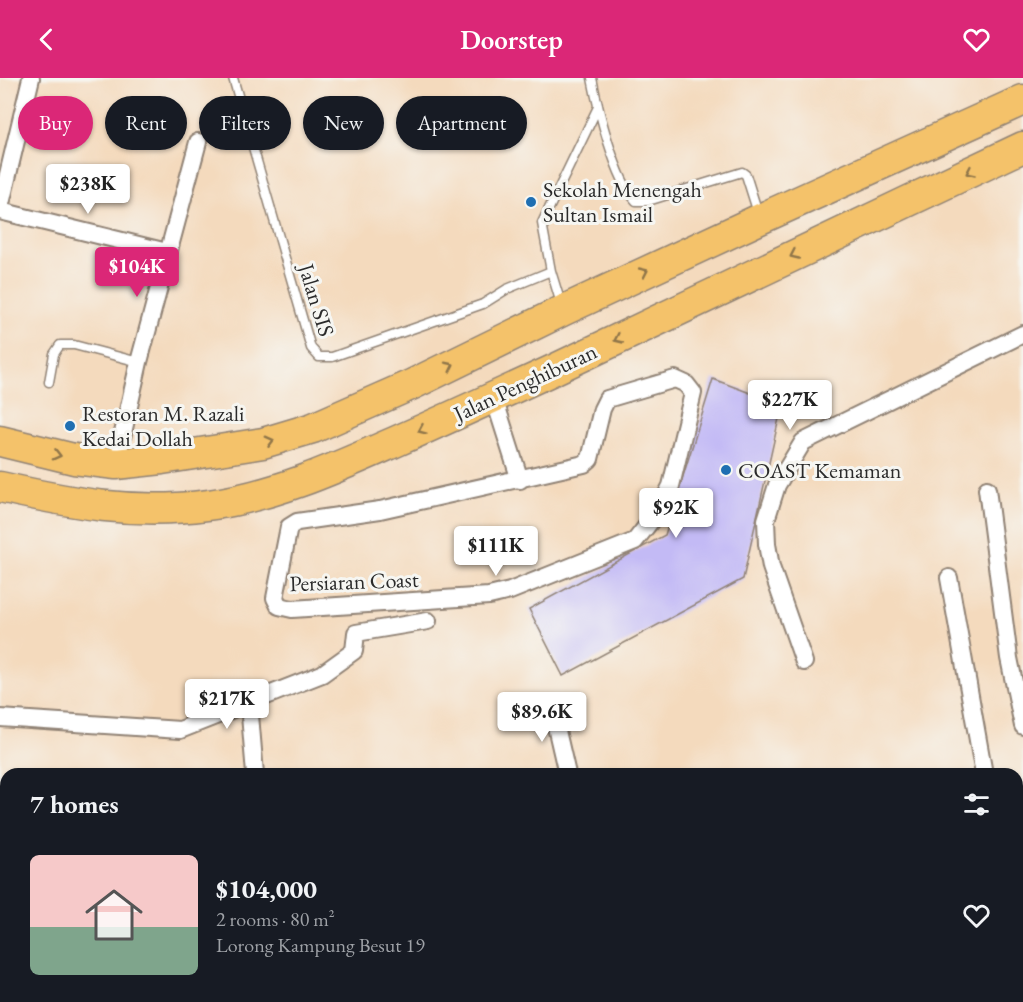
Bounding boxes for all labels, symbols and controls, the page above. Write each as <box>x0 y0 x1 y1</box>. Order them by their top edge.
text: Doorstep <box>460 22 563 57</box>
icon: back <box>30 23 63 56</box>
icon: heart <box>960 23 993 56</box>
chip: Buy <box>18 96 93 150</box>
chip: Rent <box>105 96 187 150</box>
chip: Filters <box>199 96 291 150</box>
chip: New <box>303 96 384 150</box>
chip: Apartment <box>396 96 527 150</box>
pin: $238K <box>46 164 130 215</box>
one-way arrow <box>966 164 977 176</box>
text: $238K <box>60 170 116 196</box>
place label: Sekolah Menengah Sultan Ismail <box>543 175 702 229</box>
marker: Sekolah Menengah Sultan Ismail <box>524 195 538 209</box>
pin: $104K <box>95 247 179 298</box>
one-way arrow <box>789 248 800 260</box>
text: $104K <box>109 253 165 279</box>
street label: Jalan SIS <box>291 258 341 340</box>
one-way arrow <box>638 268 649 280</box>
one-way arrow <box>613 332 624 344</box>
street label: Jalan Penghiburan <box>447 336 602 429</box>
one-way arrow <box>443 362 454 373</box>
pin: $227K <box>748 380 832 431</box>
text: $227K <box>762 386 818 412</box>
place label: Restoran M. Razali Kedai Dollah <box>82 399 244 453</box>
marker: Restoran M. Razali Kedai Dollah <box>63 419 77 433</box>
one-way arrow <box>417 423 428 435</box>
one-way arrow <box>265 435 275 448</box>
one-way arrow <box>52 448 62 461</box>
place label: COAST Kemaman <box>738 456 902 485</box>
marker: COAST Kemaman <box>719 463 733 477</box>
pin: $92K <box>640 488 712 539</box>
text: $92K <box>653 494 699 520</box>
pin: $111K <box>454 526 538 577</box>
text: $111K <box>468 532 524 558</box>
street label: Persiaran Coast <box>289 565 419 598</box>
pin: $217K <box>185 679 269 730</box>
text: $217K <box>199 685 255 711</box>
pin: $89.6K <box>493 692 591 743</box>
text: $89.6K <box>511 698 573 724</box>
text: 7 homes <box>30 787 119 821</box>
icon: filters <box>960 788 993 821</box>
text: $104,000 <box>216 872 317 906</box>
icon: home <box>78 879 150 951</box>
icon: heart <box>960 899 993 932</box>
text: 2 rooms · 80 m² <box>216 906 335 932</box>
text: Lorong Kampung Besut 19 <box>216 932 425 958</box>

